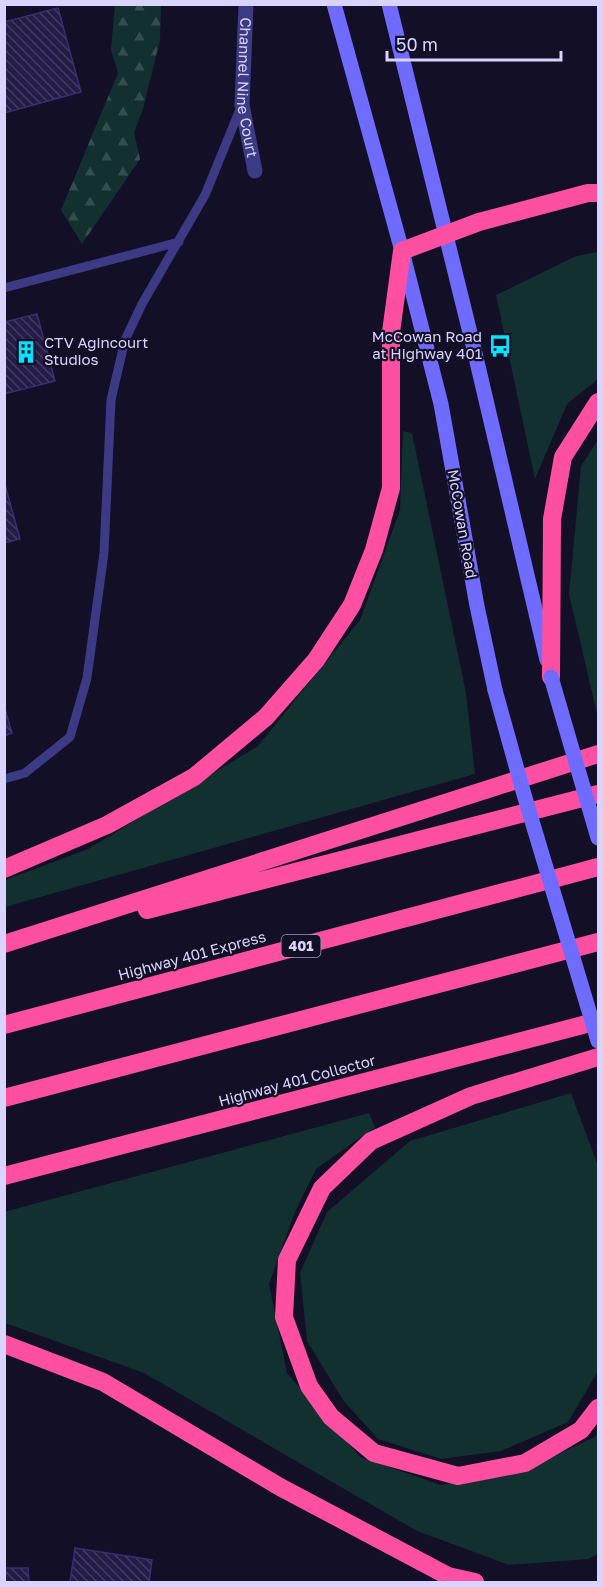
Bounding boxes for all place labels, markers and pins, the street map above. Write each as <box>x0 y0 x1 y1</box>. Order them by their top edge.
place label: McCowan Road at Highway 401 <box>372 327 482 362</box>
place label: CTV Agincourt Studios <box>44 333 148 368</box>
bus stop icon: McCowan Road at Highway 401 <box>487 333 513 359</box>
building icon: CTV Agincourt Studios <box>13 339 39 365</box>

